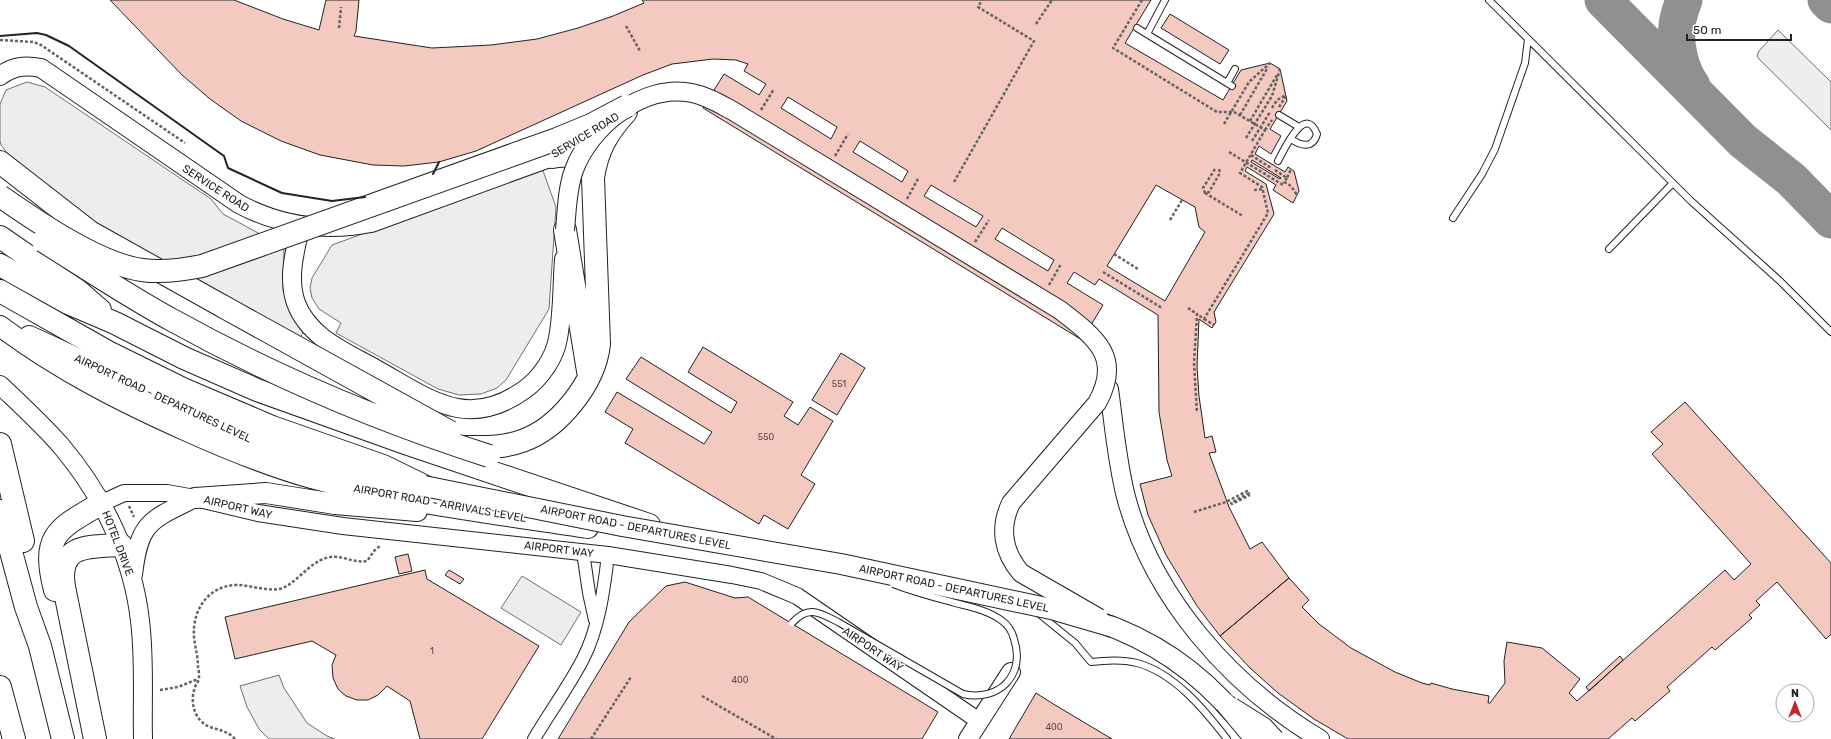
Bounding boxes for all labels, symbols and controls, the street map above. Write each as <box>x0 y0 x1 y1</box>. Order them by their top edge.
scale bar <box>1687 16 1791 42</box>
text: 50 m <box>1693 23 1721 37</box>
street label: SERVICE ROAD <box>549 110 622 161</box>
street label: SERVICE ROAD <box>180 162 251 215</box>
street label: AIRPORT ROAD - DEPARTURES LEVEL <box>72 352 253 445</box>
house number: 551 <box>832 379 846 389</box>
house number: 550 <box>758 432 774 442</box>
street label: AIRPORT ROAD - ARRIVALS LEVEL <box>352 482 527 525</box>
street label: AIRPORT WAY <box>202 493 273 522</box>
street label: AIRPORT ROAD - DEPARTURES LEVEL <box>540 503 732 552</box>
street label: HOTEL DRIVE <box>99 509 136 578</box>
street label: AIRPORT WAY <box>523 539 594 560</box>
street label: AIRPORT ROAD - DEPARTURES LEVEL <box>858 562 1050 615</box>
street label: AIRPORT WAY <box>840 624 905 674</box>
house number: 1 <box>430 646 434 656</box>
house number: 400 <box>731 675 749 685</box>
north arrow <box>1775 683 1815 723</box>
text: N <box>1791 687 1799 700</box>
house number: 400 <box>1045 722 1063 732</box>

